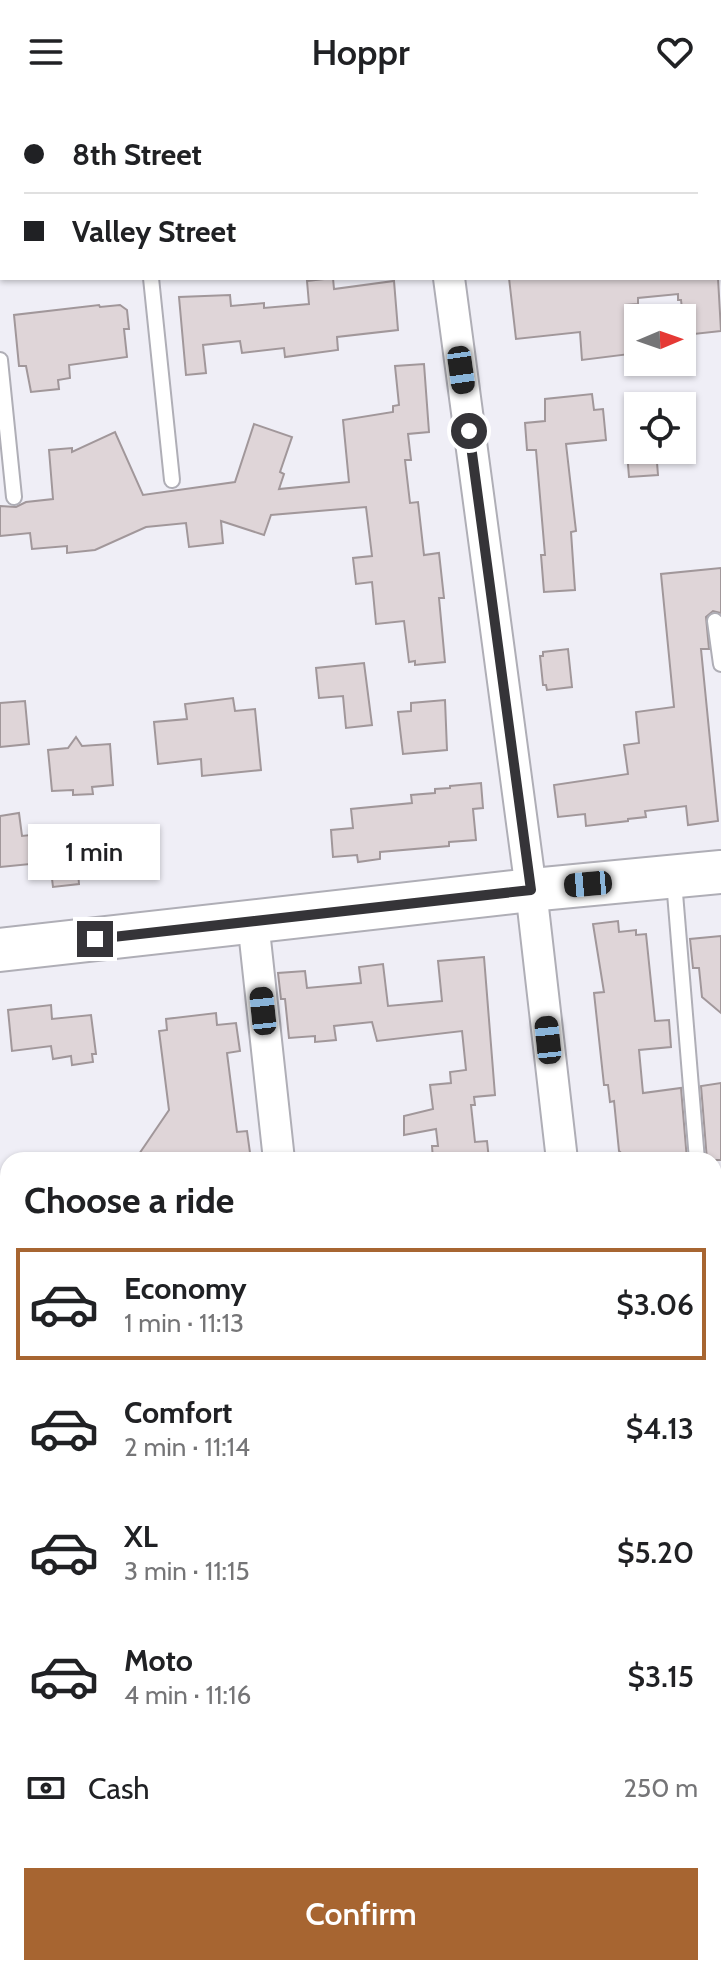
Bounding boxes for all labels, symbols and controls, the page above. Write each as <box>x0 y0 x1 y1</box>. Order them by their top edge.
icon: menu <box>24 30 68 74</box>
text: Hoppr <box>311 30 410 74</box>
icon: heart <box>653 30 697 74</box>
text: 8th Street <box>72 136 202 173</box>
text: Valley Street <box>72 213 236 250</box>
north arrow <box>624 304 696 376</box>
map controls <box>624 304 696 464</box>
car <box>446 345 476 395</box>
button: locate <box>624 392 696 464</box>
route start <box>451 413 487 449</box>
callout: 1 min <box>29 823 161 879</box>
text: 1 min <box>65 836 123 868</box>
car <box>563 870 613 898</box>
route end <box>77 921 113 957</box>
car <box>249 986 277 1036</box>
car <box>534 1015 562 1065</box>
text: Choose a ride <box>24 1178 234 1222</box>
icon: car <box>28 1268 100 1340</box>
text: Economy <box>124 1270 247 1307</box>
text: $3.06 <box>616 1286 694 1323</box>
text: 1 min · 11:13 <box>124 1307 244 1339</box>
icon: car <box>28 1392 100 1464</box>
text: Comfort <box>124 1394 232 1431</box>
text: $4.13 <box>626 1410 694 1447</box>
text: 2 min · 11:14 <box>124 1431 250 1463</box>
icon: car <box>28 1516 100 1588</box>
text: XL <box>124 1518 158 1555</box>
text: $5.20 <box>617 1534 694 1571</box>
text: 3 min · 11:15 <box>124 1555 250 1587</box>
icon: car <box>28 1640 100 1712</box>
text: Moto <box>124 1642 193 1679</box>
text: $3.15 <box>628 1658 694 1695</box>
text: 4 min · 11:16 <box>124 1679 251 1711</box>
icon: cash <box>24 1766 68 1810</box>
text: Cash <box>88 1770 150 1807</box>
text: 250 m <box>624 1772 698 1804</box>
button: Confirm <box>24 1868 698 1960</box>

